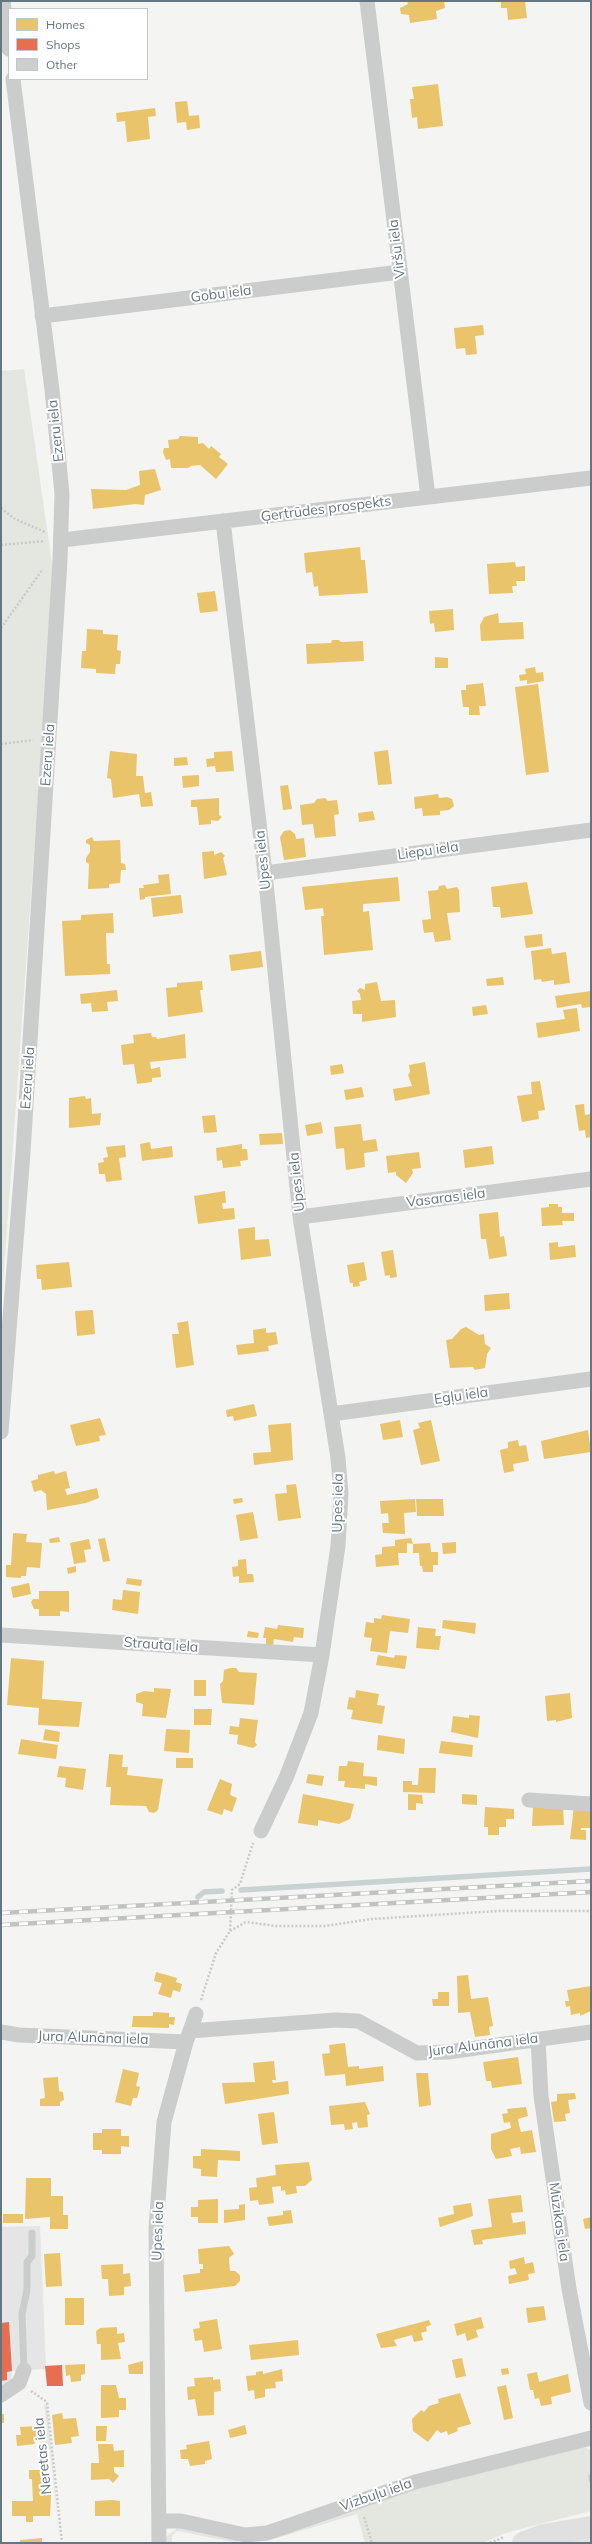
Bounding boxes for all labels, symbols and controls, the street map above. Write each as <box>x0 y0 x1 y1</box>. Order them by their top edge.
legend <box>8 8 148 80</box>
text: Homes <box>46 17 85 32</box>
text: Shops <box>46 37 81 52</box>
text: Other <box>46 57 77 72</box>
street label: Viršu iela <box>385 218 409 280</box>
street label: Gobu iela <box>190 282 252 306</box>
street label: Ezeru iela <box>44 399 68 463</box>
street label: Ģertrūdes prospekts <box>260 493 392 525</box>
street label: Ezeru iela <box>37 723 59 787</box>
street label: Upes iela <box>252 830 274 890</box>
street label: Liepu iela <box>396 838 460 864</box>
street label: Ezeru iela <box>17 1046 39 1110</box>
street label: Upes iela <box>286 1152 308 1212</box>
street label: Vasaras iela <box>406 1185 486 1211</box>
street label: Egļu iela <box>433 1384 489 1408</box>
street label: Upes iela <box>329 1473 347 1533</box>
street label: Strauta iela <box>123 1634 199 1656</box>
street label: Jura Alunāna iela <box>37 2028 149 2048</box>
street label: Jura Alunāna iela <box>427 2030 539 2060</box>
street label: Mūzikas iela <box>545 2181 573 2263</box>
street label: Upes iela <box>149 2201 167 2261</box>
street label: Neretas iela <box>31 2417 55 2495</box>
street label: Vizbuļu iela <box>338 2475 414 2515</box>

